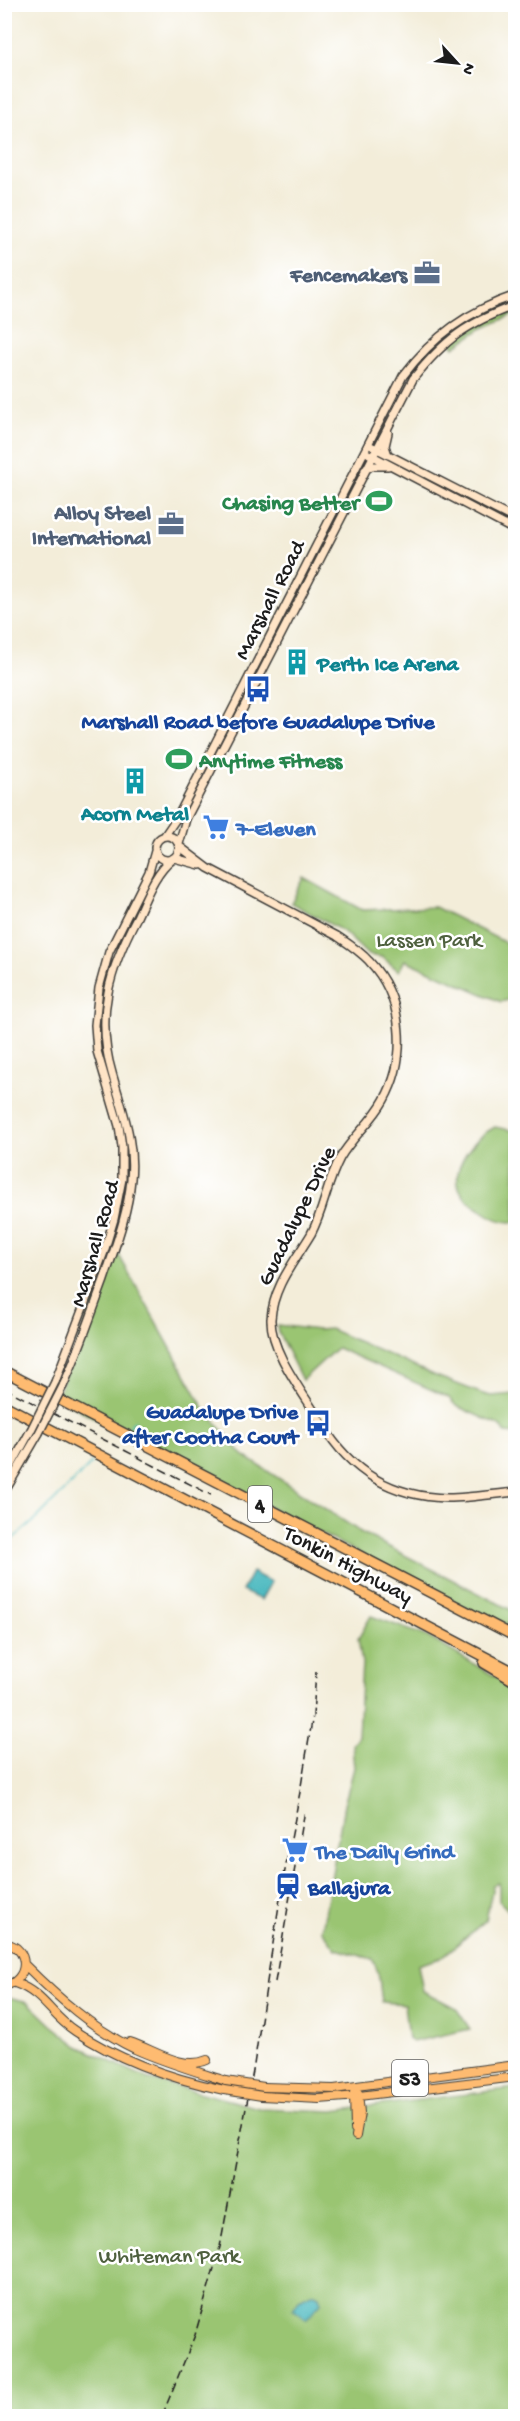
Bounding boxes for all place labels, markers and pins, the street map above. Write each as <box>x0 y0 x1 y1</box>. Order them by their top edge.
office icon: Fencemakers <box>412 258 442 288</box>
place label: Fencemakers <box>289 264 409 290</box>
sports icon: Chasing Better <box>364 486 394 516</box>
place label: Chasing Better <box>221 492 361 518</box>
place label: Alloy Steel International <box>32 502 151 553</box>
office icon: Alloy Steel International <box>156 509 186 539</box>
building icon: Perth Ice Arena <box>282 647 312 677</box>
place label: Perth Ice Arena <box>316 653 460 679</box>
bus stop icon: Marshall Road before Guadalupe Drive <box>243 674 273 704</box>
place label: Marshall Road before Guadalupe Drive <box>81 711 435 737</box>
sports icon: Anytime Fitness <box>164 744 194 774</box>
place label: Anytime Fitness <box>198 750 344 776</box>
building icon: Acorn Metal <box>120 766 150 796</box>
place label: Acorn Metal <box>80 803 189 829</box>
supermarket icon: 7-Eleven <box>201 812 231 842</box>
place label: 7-Eleven <box>235 818 316 844</box>
place label: Guadalupe Drive after Cootha Court <box>121 1401 300 1452</box>
bus stop icon: Guadalupe Drive after Cootha Court <box>303 1408 333 1438</box>
supermarket icon: The Daily Grind <box>280 1835 310 1865</box>
place label: The Daily Grind <box>313 1841 456 1867</box>
station icon: Ballajura <box>273 1871 303 1901</box>
place label: Ballajura <box>307 1877 392 1903</box>

